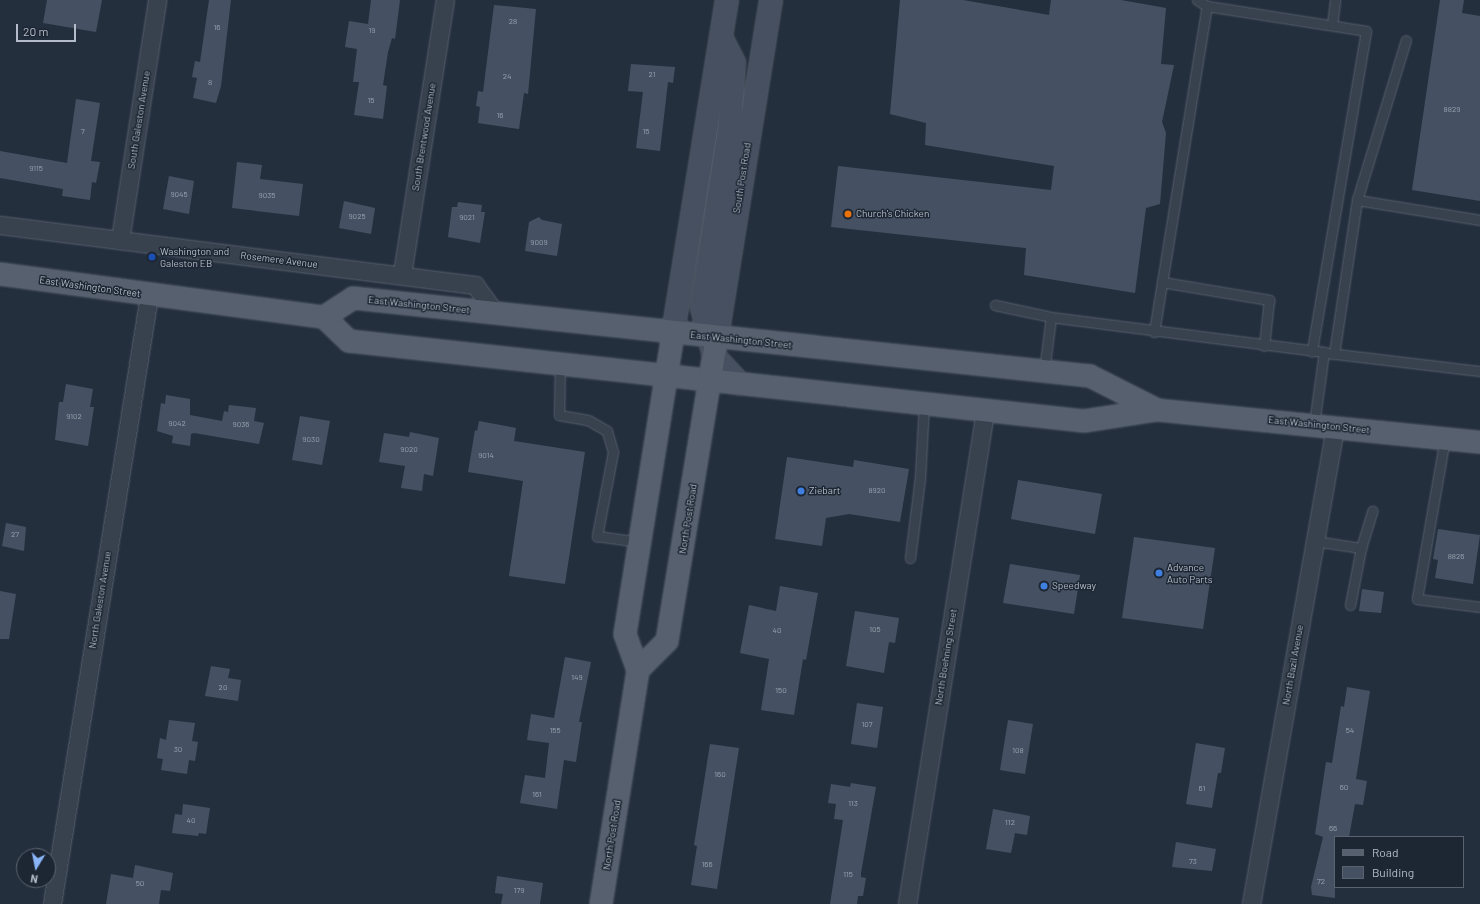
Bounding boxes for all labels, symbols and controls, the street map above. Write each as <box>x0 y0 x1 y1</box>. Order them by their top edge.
scale bar <box>18 16 78 42</box>
house number: 28 <box>509 17 517 27</box>
house number: 16 <box>214 23 220 33</box>
text: 20 m <box>23 24 49 38</box>
house number: 19 <box>369 26 375 36</box>
street label: South Galeston Avenue <box>125 70 153 170</box>
house number: 21 <box>649 70 655 80</box>
house number: 24 <box>503 72 511 82</box>
house number: 8 <box>208 78 212 88</box>
street label: South Brentwood Avenue <box>410 82 438 192</box>
house number: 15 <box>368 96 374 106</box>
house number: 8829 <box>1444 105 1460 115</box>
house number: 16 <box>497 111 503 121</box>
house number: 7 <box>81 127 85 137</box>
house number: 15 <box>643 127 649 137</box>
street label: South Post Road <box>730 142 754 214</box>
house number: 9115 <box>29 164 43 174</box>
house number: 9045 <box>170 190 188 200</box>
house number: 9035 <box>259 191 275 201</box>
place label: Church's Chicken <box>856 208 929 220</box>
marker: Church's Chicken <box>843 209 853 219</box>
house number: 9025 <box>348 212 366 222</box>
house number: 9021 <box>459 213 475 223</box>
house number: 9009 <box>530 238 548 248</box>
place label: Washington and Galeston EB <box>160 245 229 268</box>
street label: Rosemere Avenue <box>240 249 318 271</box>
marker: Washington and Galeston EB <box>147 252 157 262</box>
street label: East Washington Street <box>39 274 141 300</box>
street label: East Washington Street <box>368 294 470 316</box>
street label: East Washington Street <box>690 329 792 351</box>
house number: 9102 <box>66 412 82 422</box>
street label: East Washington Street <box>1268 414 1370 436</box>
house number: 9042 <box>168 419 186 429</box>
house number: 9036 <box>233 420 249 430</box>
house number: 9030 <box>302 435 320 445</box>
house number: 9020 <box>400 445 418 455</box>
house number: 9014 <box>478 451 494 461</box>
street label: North Post Road <box>677 483 699 555</box>
place label: Ziebart <box>809 485 840 497</box>
marker: Ziebart <box>796 486 806 496</box>
house number: 8920 <box>868 486 886 496</box>
house number: 27 <box>11 530 19 540</box>
street label: North Galeston Avenue <box>86 550 114 650</box>
house number: 8826 <box>1448 552 1464 562</box>
place label: Advance Auto Parts <box>1167 561 1213 584</box>
marker: Advance Auto Parts <box>1154 568 1164 578</box>
place label: Speedway <box>1052 580 1096 592</box>
marker: Speedway <box>1039 581 1049 591</box>
street label: North Boehning Street <box>932 608 960 706</box>
street label: North Bazil Avenue <box>1280 624 1306 706</box>
house number: 105 <box>869 625 881 635</box>
house number: 40 <box>773 626 781 636</box>
house number: 149 <box>571 673 583 683</box>
house number: 20 <box>219 683 227 693</box>
house number: 150 <box>775 686 787 696</box>
house number: 107 <box>861 720 873 730</box>
house number: 155 <box>549 726 561 736</box>
house number: 54 <box>1346 726 1354 736</box>
house number: 30 <box>174 745 182 755</box>
house number: 108 <box>1012 746 1024 756</box>
house number: 160 <box>714 770 726 780</box>
house number: 60 <box>1340 783 1348 793</box>
house number: 61 <box>1199 784 1205 794</box>
house number: 161 <box>532 790 542 800</box>
street label: North Post Road <box>601 799 623 871</box>
house number: 113 <box>848 799 858 809</box>
house number: 40 <box>187 816 195 826</box>
house number: 112 <box>1005 818 1015 828</box>
house number: 66 <box>1329 824 1337 834</box>
legend <box>1334 836 1464 888</box>
text: Road <box>1372 845 1399 859</box>
north arrow <box>16 848 56 888</box>
house number: 73 <box>1189 857 1197 867</box>
house number: 166 <box>701 860 713 870</box>
text: Building <box>1372 865 1414 879</box>
house number: 115 <box>843 870 853 880</box>
text: N <box>29 872 39 886</box>
house number: 72 <box>1317 877 1325 887</box>
house number: 50 <box>136 879 144 889</box>
house number: 179 <box>514 886 524 896</box>

